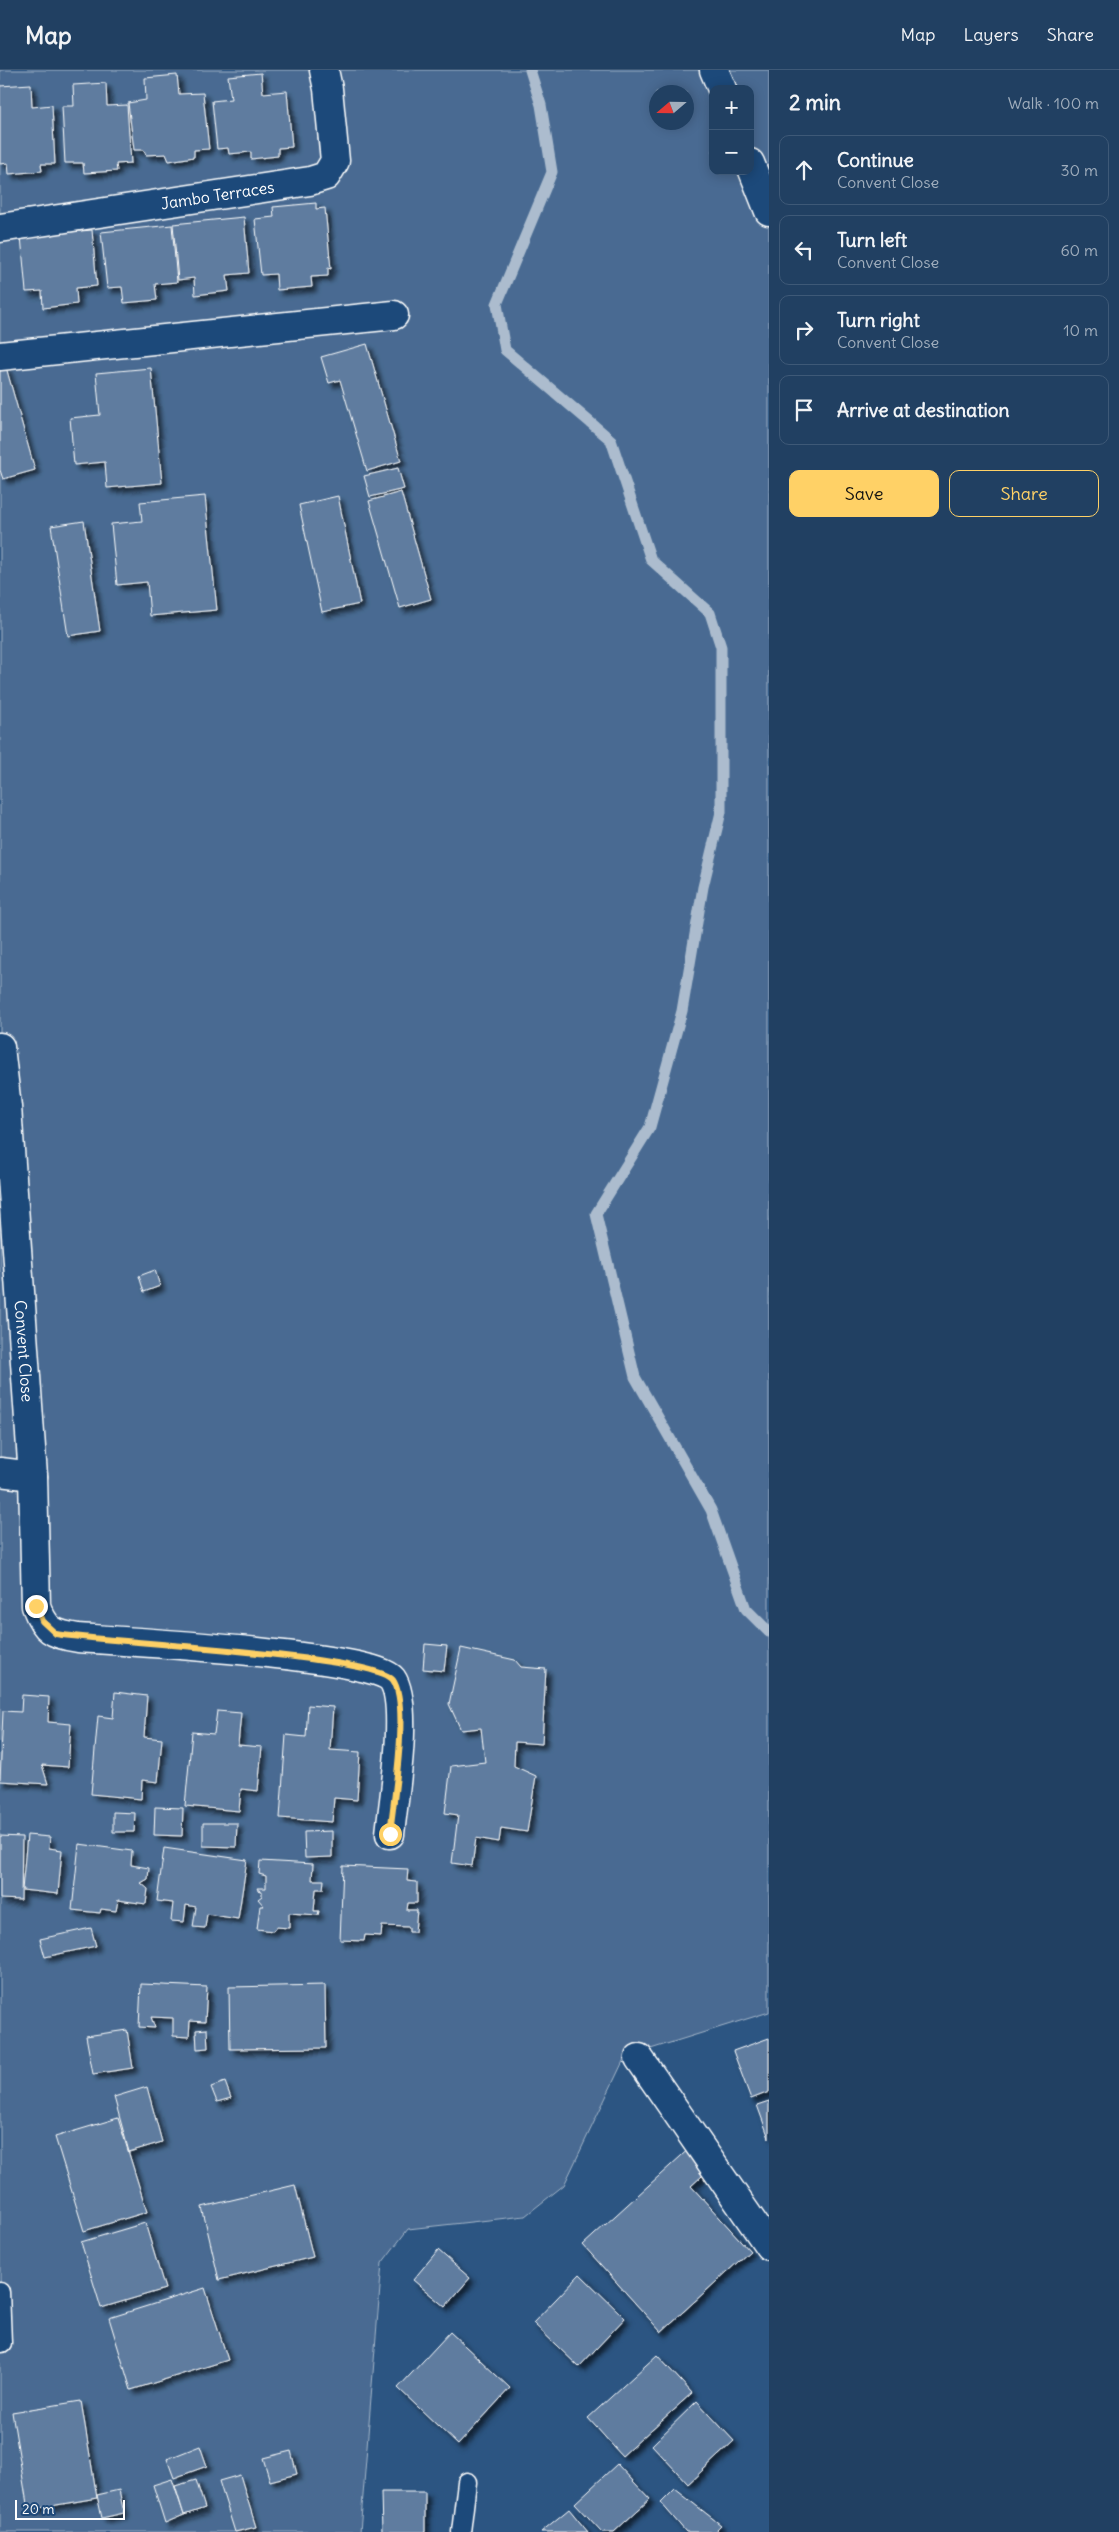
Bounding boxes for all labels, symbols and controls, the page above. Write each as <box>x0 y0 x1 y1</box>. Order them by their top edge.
text: Map <box>25 20 72 50</box>
text: Map <box>900 23 935 46</box>
text: Layers <box>963 23 1019 46</box>
text: Share <box>1047 23 1094 46</box>
north arrow <box>649 85 694 130</box>
map controls <box>709 85 754 175</box>
button: + <box>709 85 754 130</box>
text: 2 min <box>789 89 841 116</box>
text: Walk · 100 m <box>1008 93 1099 113</box>
button: − <box>709 130 754 175</box>
text: Continue <box>837 148 914 172</box>
icon: ahead <box>790 156 818 184</box>
text: 30 m <box>1061 160 1098 180</box>
text: Convent Close <box>837 172 939 192</box>
street label: Jambo Terraces <box>159 177 276 213</box>
text: Turn left <box>837 228 907 252</box>
icon: left <box>790 236 818 264</box>
text: 60 m <box>1060 240 1098 260</box>
text: Convent Close <box>837 252 939 272</box>
text: Turn right <box>837 308 920 332</box>
icon: right <box>790 316 818 344</box>
text: 10 m <box>1063 320 1098 340</box>
text: Convent Close <box>837 332 939 352</box>
icon: arrive <box>790 396 818 424</box>
text: Arrive at destination <box>837 398 1010 422</box>
button: Save <box>789 470 939 517</box>
button: Share <box>949 470 1099 517</box>
street label: Convent Close <box>11 1299 38 1403</box>
route end <box>25 1595 48 1618</box>
route start <box>379 1823 402 1846</box>
scale bar <box>15 2497 125 2520</box>
text: 20 m <box>22 2500 55 2518</box>

